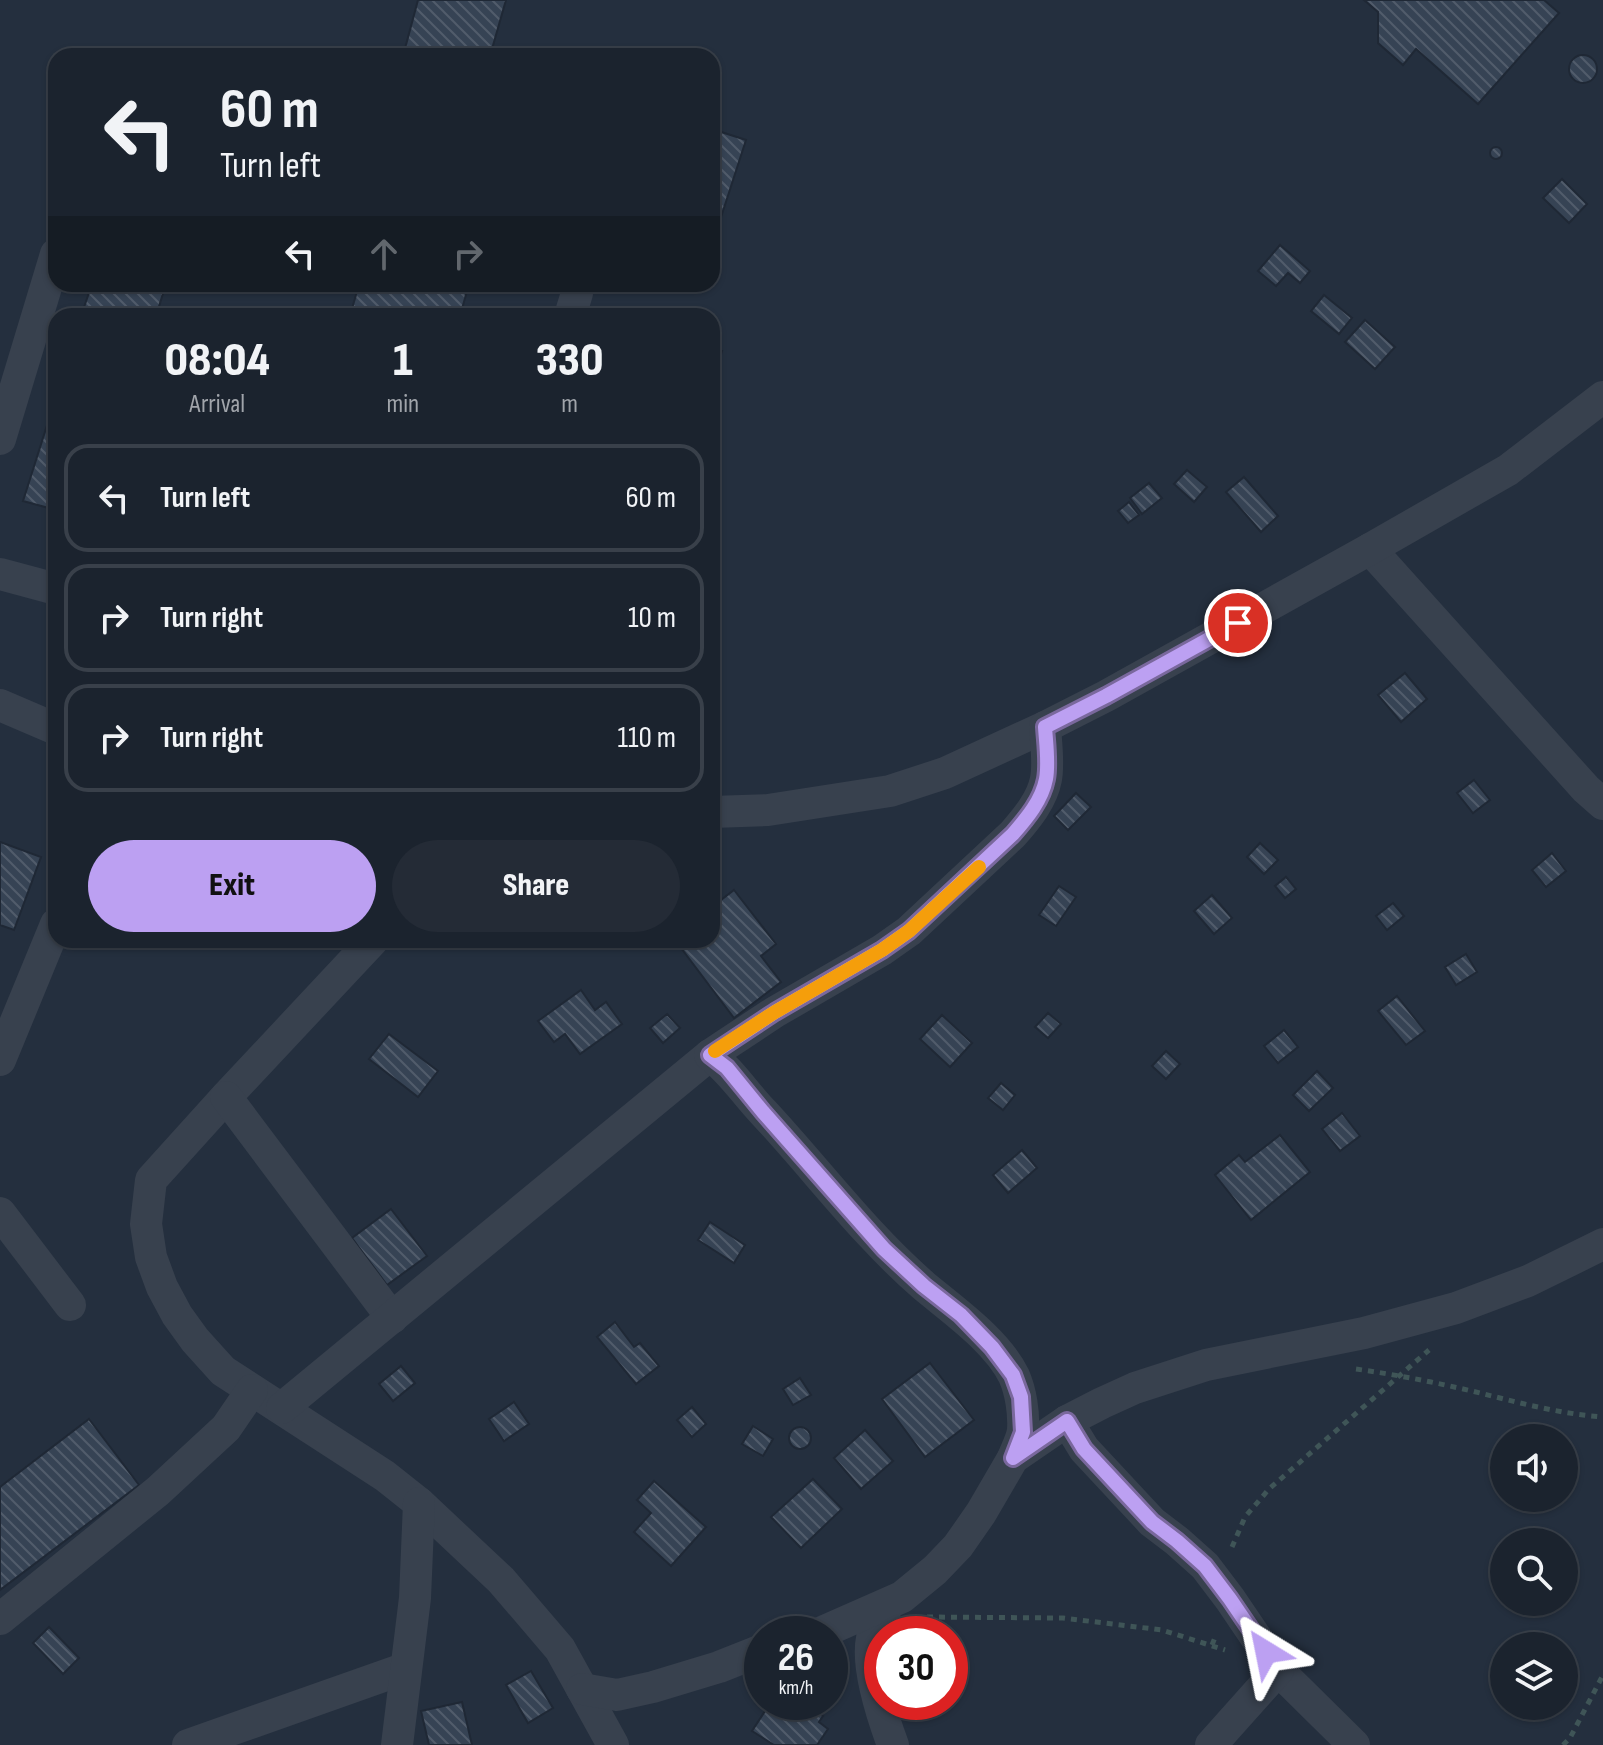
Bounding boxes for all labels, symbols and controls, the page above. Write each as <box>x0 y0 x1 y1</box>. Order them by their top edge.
text: 60 m <box>220 77 319 144</box>
icon: left <box>88 80 192 184</box>
text: Turn left <box>220 145 321 188</box>
icon: left <box>278 232 322 276</box>
icon: ahead <box>362 232 406 276</box>
icon: right <box>446 232 490 276</box>
text: 08:04 <box>165 332 270 389</box>
text: 1 <box>393 332 413 389</box>
text: 330 <box>536 332 603 389</box>
text: Arrival <box>189 389 245 420</box>
text: min <box>386 389 419 420</box>
text: m <box>561 389 578 420</box>
icon: left <box>92 476 136 520</box>
text: Turn left <box>160 480 250 516</box>
text: 60 m <box>625 480 676 516</box>
pin <box>1204 589 1272 657</box>
icon: right <box>92 596 136 640</box>
text: Turn right <box>160 600 263 636</box>
text: 10 m <box>628 600 676 636</box>
icon: arrive <box>1216 601 1260 645</box>
icon: right <box>92 716 136 760</box>
text: Turn right <box>160 720 263 756</box>
text: 110 m <box>618 720 676 756</box>
button: Exit <box>88 840 376 932</box>
button: Share <box>392 840 680 932</box>
map controls <box>1490 1424 1578 1720</box>
button: sound <box>1490 1424 1578 1512</box>
button: search <box>1490 1528 1578 1616</box>
position arrow <box>1224 1610 1308 1694</box>
speed limit sign: 30 <box>864 1616 968 1720</box>
button: layers <box>1490 1632 1578 1720</box>
text: 26 <box>778 1634 814 1682</box>
text: km/h <box>779 1676 813 1700</box>

